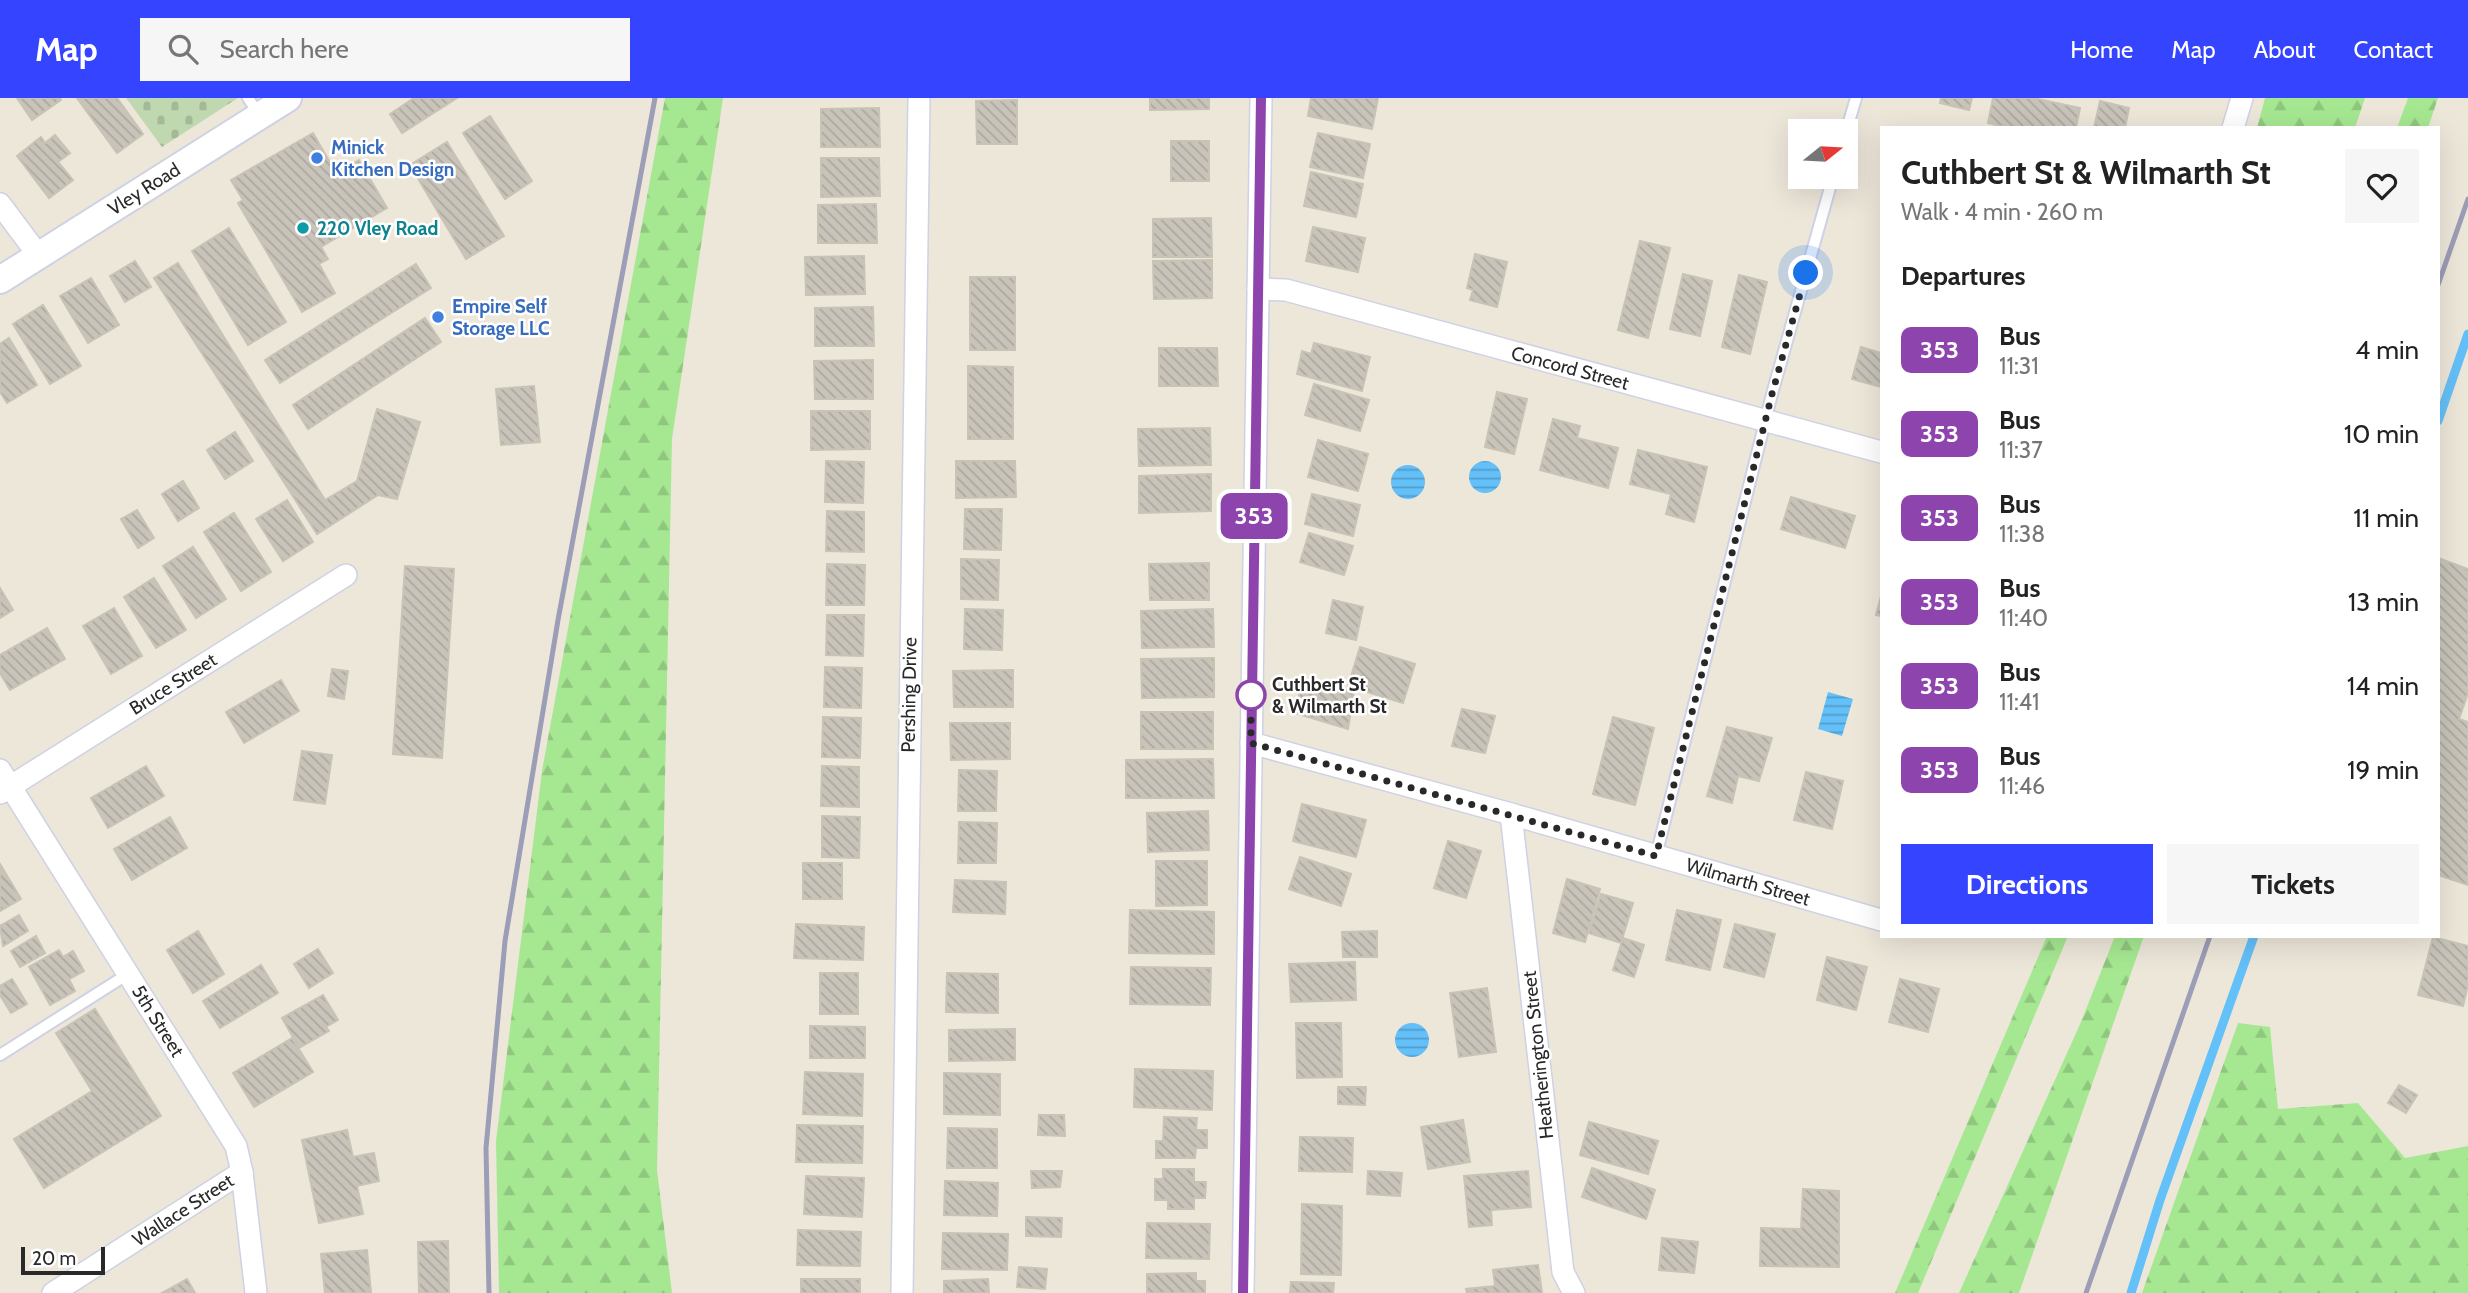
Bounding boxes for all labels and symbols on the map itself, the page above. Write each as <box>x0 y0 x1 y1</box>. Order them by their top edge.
north arrow <box>1788 119 1858 189</box>
place label: Minick Kitchen Design <box>331 136 454 181</box>
marker: Minick Kitchen Design <box>309 150 325 166</box>
street label: Vley Road <box>104 158 184 220</box>
place label: 220 Vley Road <box>317 217 438 240</box>
marker: 220 Vley Road <box>295 220 311 236</box>
your location <box>1788 255 1823 290</box>
place label: Empire Self Storage LLC <box>452 295 550 340</box>
marker: Empire Self Storage LLC <box>430 309 446 325</box>
street label: Concord Street <box>1509 341 1632 395</box>
line badge: 353 <box>1214 493 1294 539</box>
street label: Pershing Drive <box>896 637 922 753</box>
street label: Bruce Street <box>125 648 221 720</box>
place label: Cuthbert St & Wilmarth St <box>1272 673 1387 718</box>
marker: Cuthbert St & Wilmarth St <box>1236 680 1266 710</box>
street label: Wilmarth Street <box>1683 853 1813 911</box>
street label: Heatherington Street <box>1518 969 1558 1140</box>
street label: 5th Street <box>127 981 189 1062</box>
street label: Wallace Street <box>128 1169 238 1251</box>
scale bar <box>21 1244 105 1276</box>

